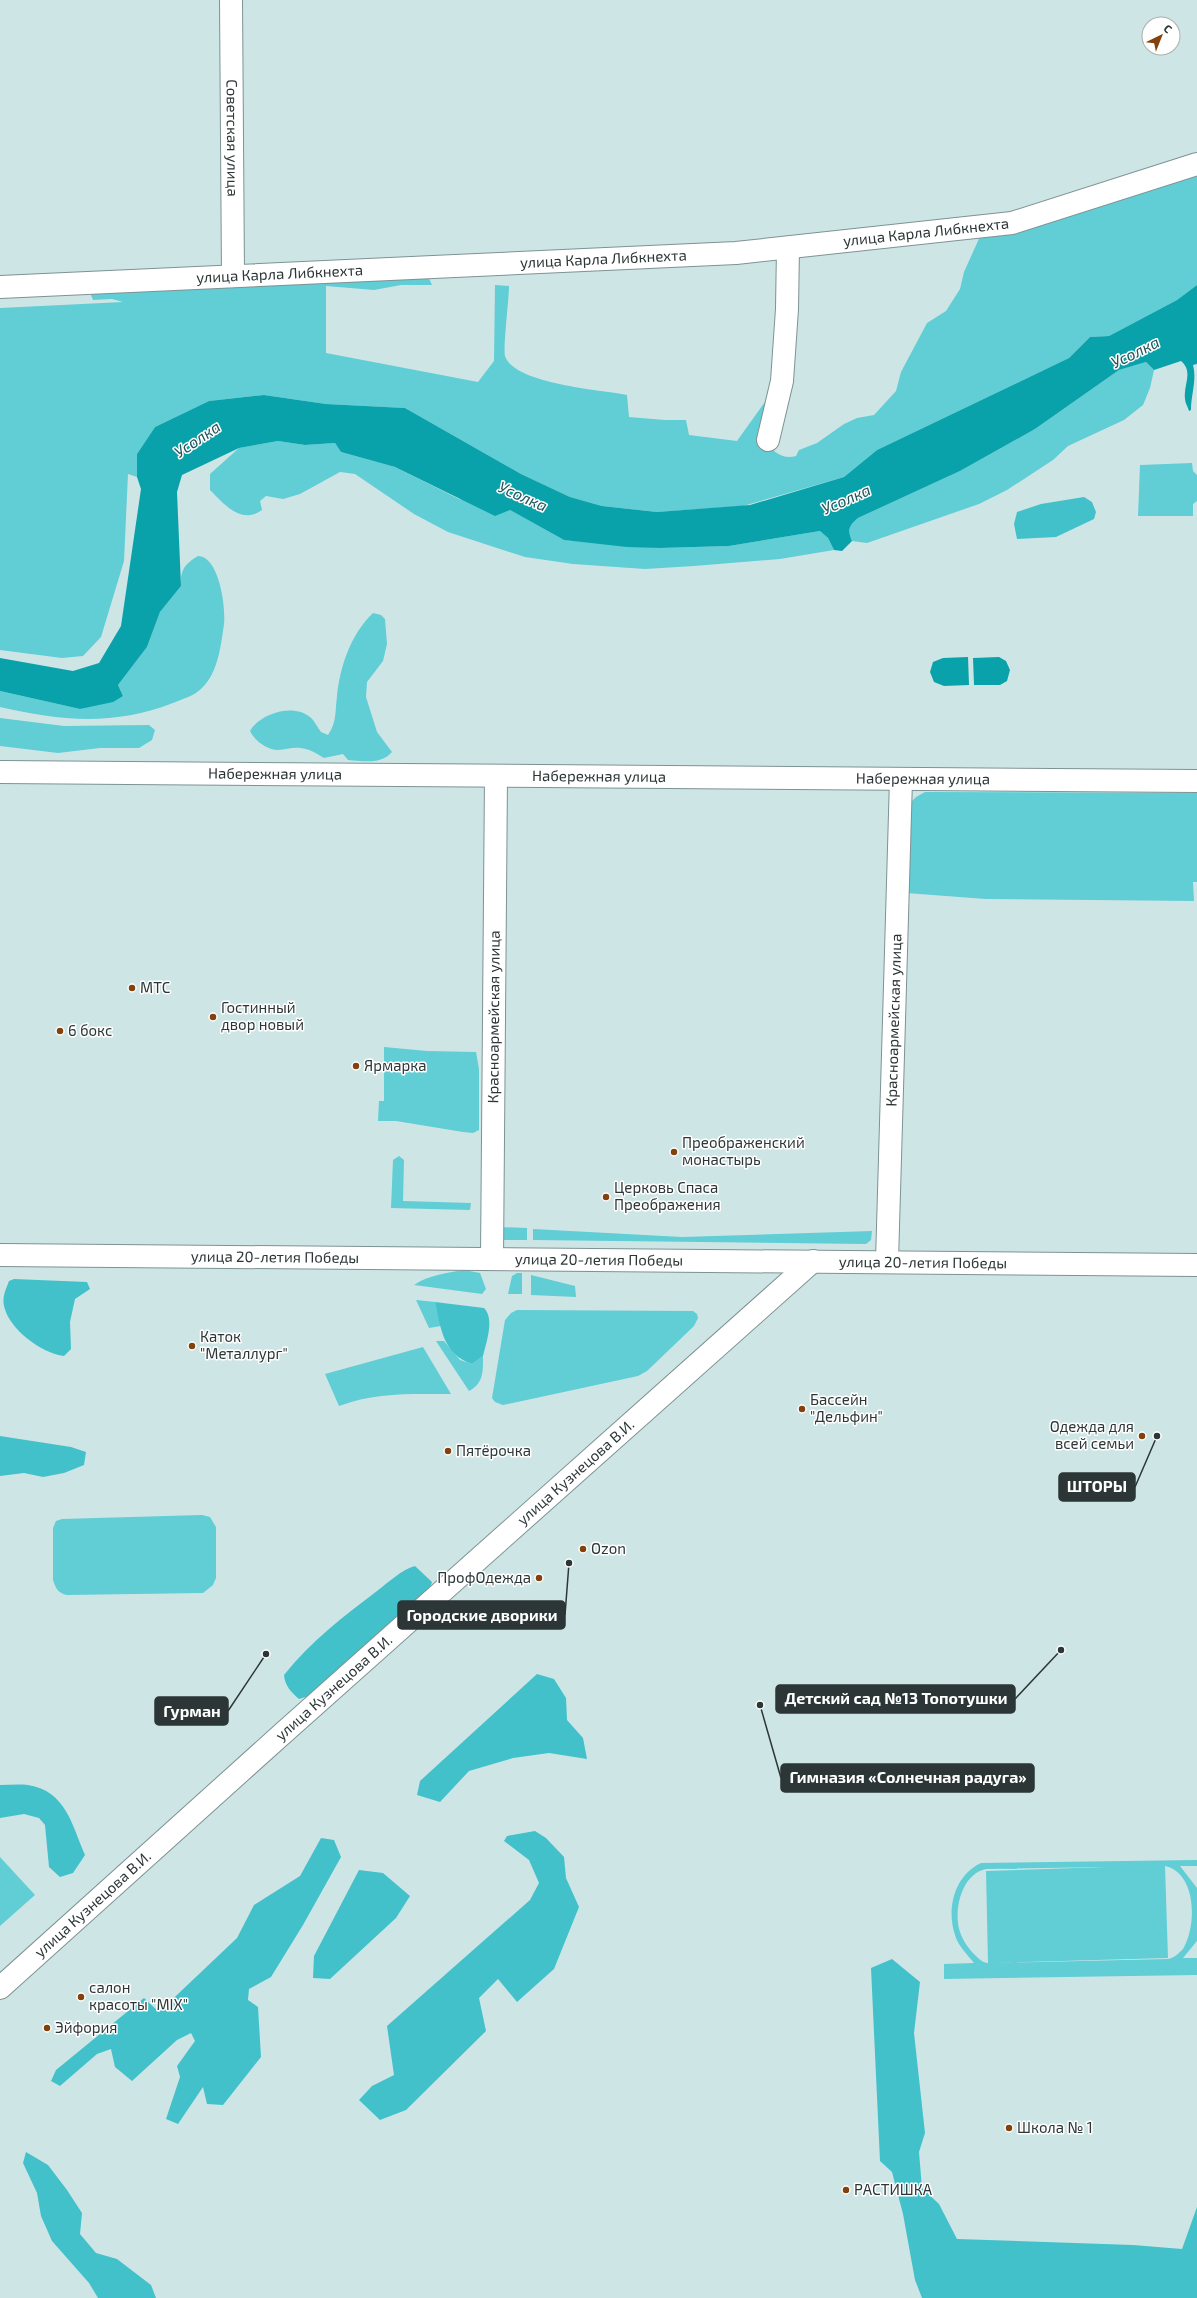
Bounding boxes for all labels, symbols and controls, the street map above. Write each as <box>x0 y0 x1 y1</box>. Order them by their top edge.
north arrow <box>1141 16 1181 56</box>
text: С <box>1161 21 1175 36</box>
street label: Советская улица <box>223 79 242 197</box>
street label: улица Карла Либкнехта <box>842 213 1010 250</box>
street label: улица Карла Либкнехта <box>520 245 687 272</box>
street label: улица Карла Либкнехта <box>196 260 363 287</box>
water label: Усолка <box>1107 332 1162 371</box>
water label: Усолка <box>170 416 223 461</box>
water label: Усолка <box>496 476 551 515</box>
water label: Усолка <box>818 479 873 518</box>
street label: Набережная улица <box>208 764 342 783</box>
street label: Набережная улица <box>532 766 666 786</box>
street label: Набережная улица <box>856 768 990 788</box>
street label: Красноармейская улица <box>483 930 503 1104</box>
street label: Красноармейская улица <box>881 933 905 1107</box>
place label: МТС <box>140 978 171 996</box>
marker: МТС <box>127 983 137 993</box>
place label: Гостинный двор новый <box>221 998 304 1033</box>
marker: Гостинный двор новый <box>208 1012 218 1022</box>
place label: 6 бокс <box>68 1021 112 1039</box>
marker: 6 бокс <box>55 1026 65 1036</box>
place label: Ярмарка <box>364 1056 427 1074</box>
marker: Ярмарка <box>351 1061 361 1071</box>
place label: Преображенский монастырь <box>682 1133 805 1168</box>
marker: Преображенский монастырь <box>669 1147 679 1157</box>
place label: Церковь Спаса Преображения <box>614 1178 721 1213</box>
marker: Церковь Спаса Преображения <box>601 1192 611 1202</box>
street label: улица 20-летия Победы <box>191 1247 359 1266</box>
street label: улица 20-летия Победы <box>515 1249 683 1269</box>
street label: улица 20-летия Победы <box>839 1252 1007 1271</box>
place label: Каток "Металлург" <box>200 1327 288 1363</box>
marker: Каток "Металлург" <box>187 1341 197 1351</box>
place label: Бассейн "Дельфин" <box>810 1390 883 1425</box>
marker: Бассейн "Дельфин" <box>797 1404 807 1414</box>
street label: улица Кузнецова В.И. <box>513 1415 637 1529</box>
place label: Одежда для всей семьи <box>1050 1417 1134 1452</box>
marker: Одежда для всей семьи <box>1137 1431 1147 1441</box>
place label: Пятёрочка <box>456 1441 531 1459</box>
marker: Пятёрочка <box>443 1446 453 1456</box>
callout: ШТОРЫ <box>1059 1473 1135 1501</box>
text: ШТОРЫ <box>1067 1476 1127 1495</box>
place label: Ozon <box>591 1539 626 1557</box>
marker: Ozon <box>578 1544 588 1554</box>
place label: ПрофОдежда <box>437 1568 531 1586</box>
marker: ПрофОдежда <box>534 1573 544 1583</box>
callout: Городские дворики <box>398 1601 565 1629</box>
text: Городские дворики <box>406 1605 558 1624</box>
street label: улица Кузнецова В.И. <box>271 1630 395 1745</box>
callout: Детский сад №13 Топотушки <box>776 1685 1015 1713</box>
text: Детский сад №13 Топотушки <box>784 1688 1008 1707</box>
callout: Гурман <box>155 1697 228 1725</box>
text: Гурман <box>163 1701 221 1720</box>
callout: Гимназия «Солнечная радуга» <box>781 1764 1034 1792</box>
text: Гимназия «Солнечная радуга» <box>789 1767 1027 1786</box>
street label: улица Кузнецова В.И. <box>30 1847 154 1961</box>
place label: салон красоты "MIX" <box>89 1978 188 2013</box>
marker: салон красоты "MIX" <box>76 1992 86 2002</box>
place label: Эйфория <box>55 2018 118 2036</box>
marker: Эйфория <box>42 2023 52 2033</box>
place label: Школа № 1 <box>1017 2118 1093 2136</box>
marker: Школа № 1 <box>1004 2123 1014 2133</box>
place label: РАСТИШКА <box>854 2180 933 2198</box>
marker: РАСТИШКА <box>841 2185 851 2195</box>

